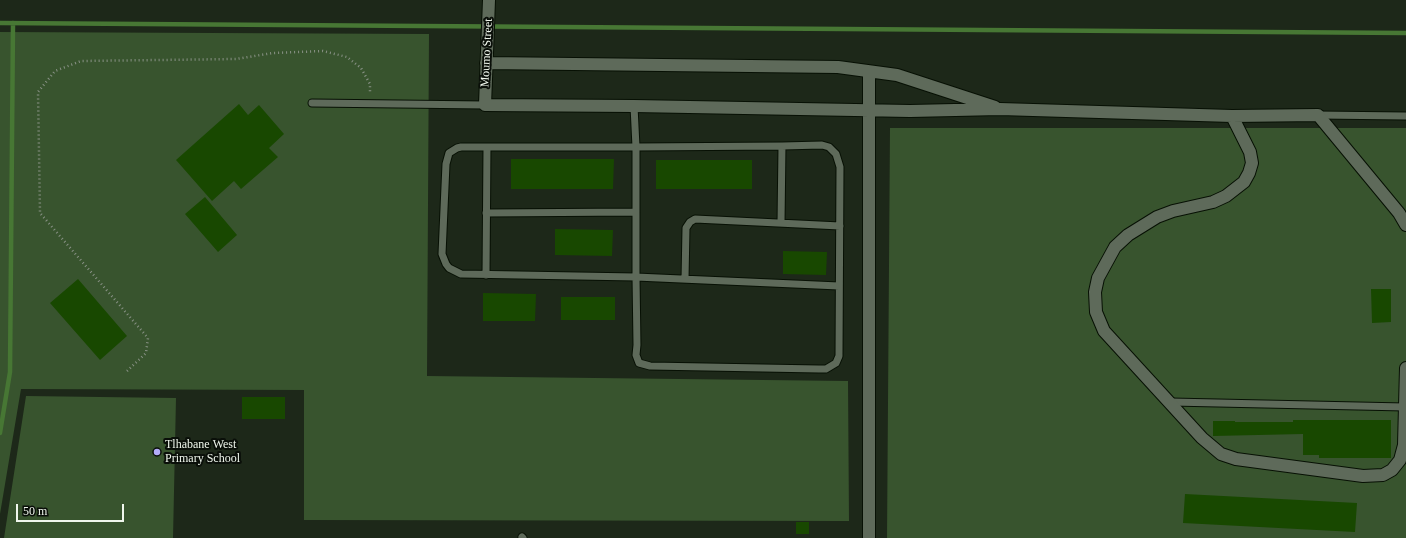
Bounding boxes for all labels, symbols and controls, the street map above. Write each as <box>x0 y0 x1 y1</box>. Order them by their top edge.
street label: Moumo Street <box>478 18 496 88</box>
place label: Tlhabane West Primary School <box>165 438 240 466</box>
marker: Tlhabane West Primary School <box>152 447 162 457</box>
scale bar <box>18 496 126 522</box>
text: 50 m <box>23 504 47 518</box>

